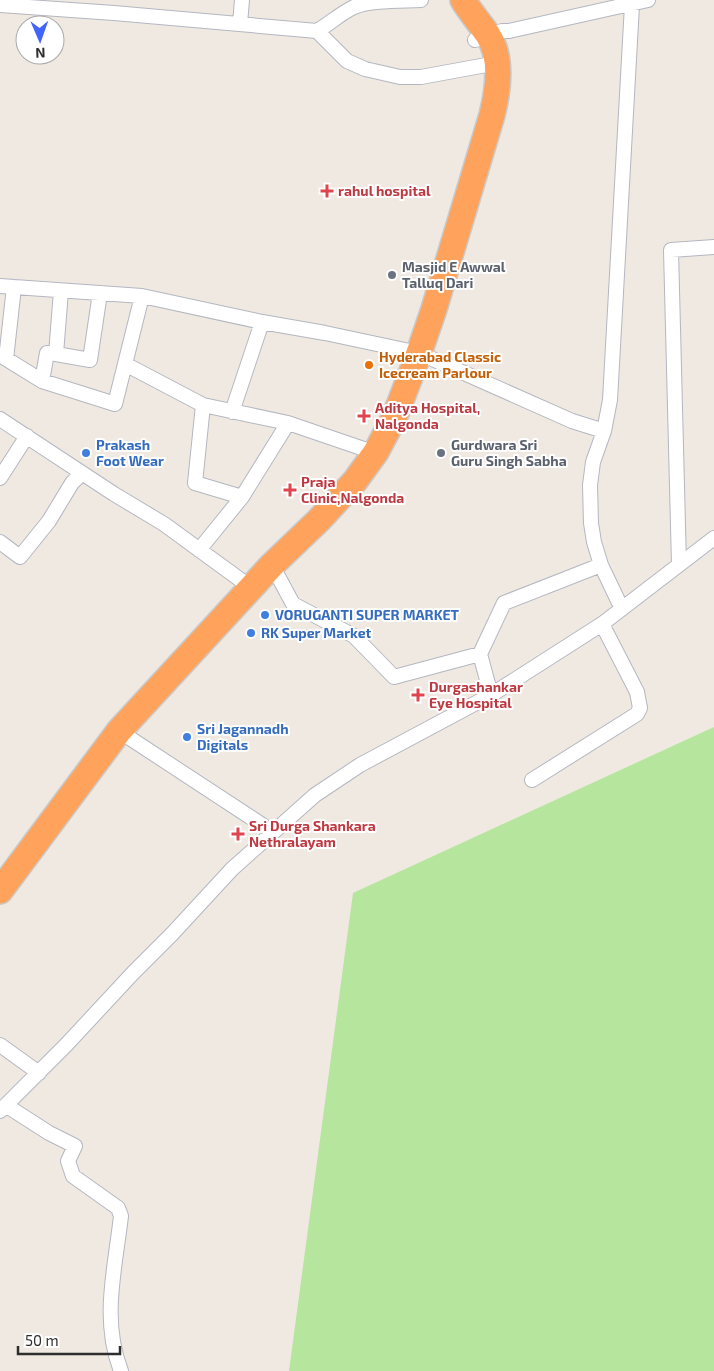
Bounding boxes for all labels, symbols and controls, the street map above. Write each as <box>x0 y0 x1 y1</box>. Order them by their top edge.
north arrow <box>15 15 65 65</box>
text: N <box>35 45 46 62</box>
place label: rahul hospital <box>338 182 431 199</box>
marker: rahul hospital <box>320 184 334 198</box>
place label: Masjid E Awwal Talluq Dari <box>402 258 506 291</box>
marker: Masjid E Awwal Talluq Dari <box>386 269 398 281</box>
place label: Hyderabad Classic Icecream Parlour <box>379 348 501 381</box>
marker: Hyderabad Classic Icecream Parlour <box>363 359 375 371</box>
place label: Aditya Hospital, Nalgonda <box>375 399 480 432</box>
marker: Aditya Hospital, Nalgonda <box>357 409 371 423</box>
place label: Prakash Foot Wear <box>96 436 164 469</box>
place label: Gurdwara Sri Guru Singh Sabha <box>451 436 567 469</box>
marker: Prakash Foot Wear <box>80 447 92 459</box>
marker: Gurdwara Sri Guru Singh Sabha <box>435 447 447 459</box>
place label: Praja Clinic,Nalgonda <box>301 473 404 506</box>
marker: Praja Clinic,Nalgonda <box>283 483 297 497</box>
place label: VORUGANTI SUPER MARKET <box>275 606 459 623</box>
marker: VORUGANTI SUPER MARKET <box>259 609 271 621</box>
place label: RK Super Market <box>261 624 372 641</box>
marker: RK Super Market <box>245 627 257 639</box>
place label: Durgashankar Eye Hospital <box>429 678 523 711</box>
marker: Durgashankar Eye Hospital <box>411 688 425 702</box>
place label: Sri Jagannadh Digitals <box>197 720 289 753</box>
marker: Sri Jagannadh Digitals <box>181 731 193 743</box>
place label: Sri Durga Shankara Nethralayam <box>249 817 376 850</box>
marker: Sri Durga Shankara Nethralayam <box>231 827 245 841</box>
scale bar <box>18 1324 120 1356</box>
text: 50 m <box>25 1331 59 1349</box>

